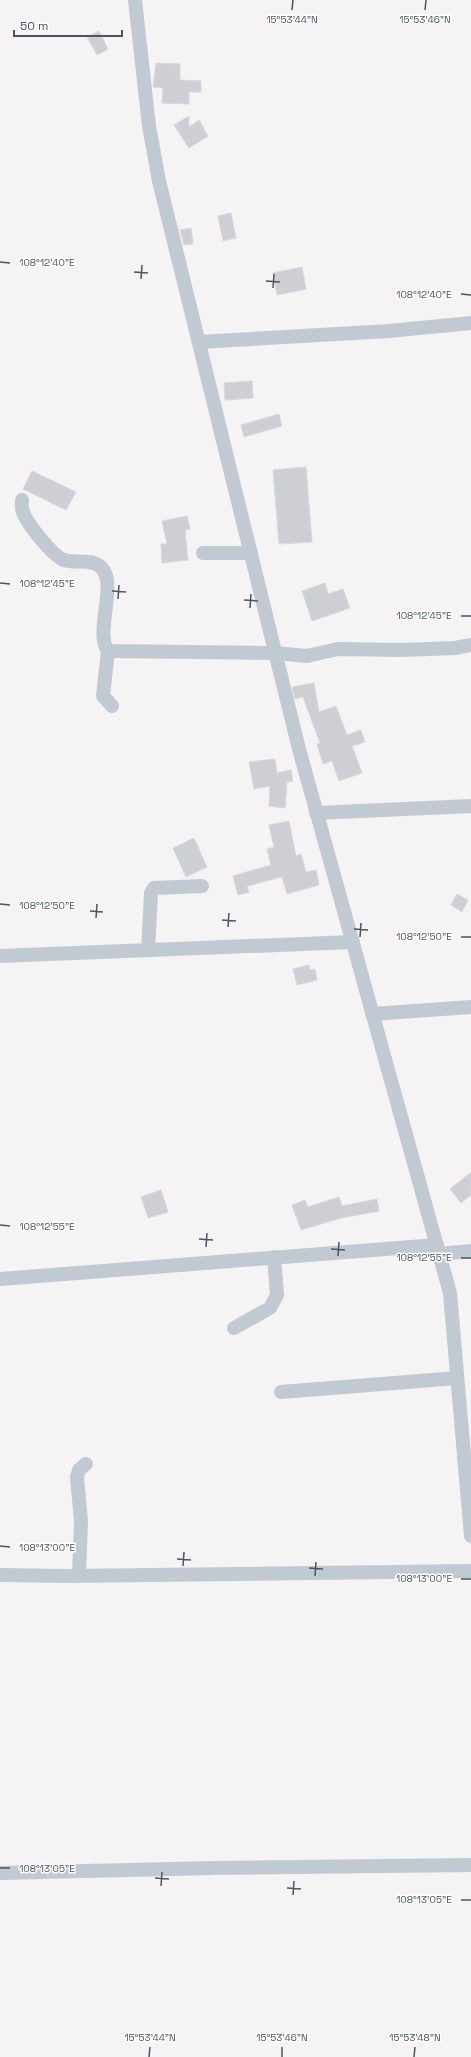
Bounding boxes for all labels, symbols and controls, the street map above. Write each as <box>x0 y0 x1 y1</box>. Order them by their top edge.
scale bar <box>14 12 122 38</box>
text: 15°53'44"N <box>266 13 318 26</box>
text: 15°53'46"N <box>399 13 451 26</box>
text: 50 m <box>20 18 48 34</box>
text: 108°12'40"E <box>19 256 75 269</box>
text: 108°12'40"E <box>396 288 452 301</box>
text: 108°12'45"E <box>19 577 75 590</box>
text: 108°12'45"E <box>396 609 452 622</box>
text: 108°12'50"E <box>19 899 75 912</box>
text: 108°12'50"E <box>396 930 452 943</box>
text: 108°12'55"E <box>19 1220 75 1233</box>
text: 108°12'55"E <box>396 1251 452 1264</box>
text: 108°13'00"E <box>19 1541 75 1554</box>
text: 108°13'00"E <box>396 1572 452 1585</box>
text: 108°13'05"E <box>19 1862 75 1875</box>
text: 108°13'05"E <box>396 1893 452 1906</box>
text: 15°53'44"N <box>124 2031 176 2044</box>
text: 15°53'46"N <box>256 2031 308 2044</box>
text: 15°53'48"N <box>389 2031 441 2044</box>

